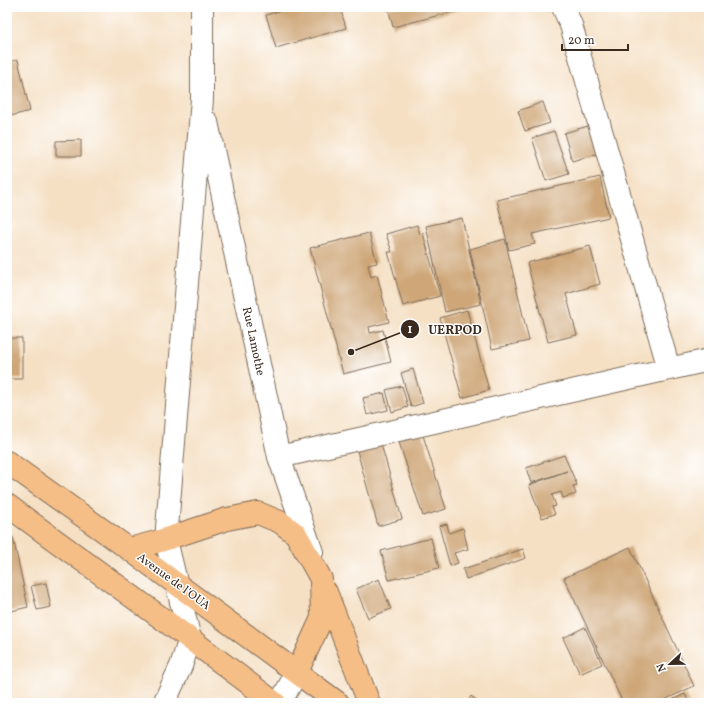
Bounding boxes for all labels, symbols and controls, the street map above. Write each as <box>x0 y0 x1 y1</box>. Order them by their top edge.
scale bar <box>562 26 628 52</box>
text: 20 m <box>568 33 595 49</box>
street label: Rue Lamothe <box>238 305 268 377</box>
callout: UERPOD <box>400 317 489 342</box>
text: 1 <box>408 322 413 338</box>
text: UERPOD <box>428 322 482 340</box>
street label: Avenue de l'OUA <box>133 550 214 614</box>
north arrow <box>650 644 690 684</box>
text: N <box>654 661 671 674</box>

